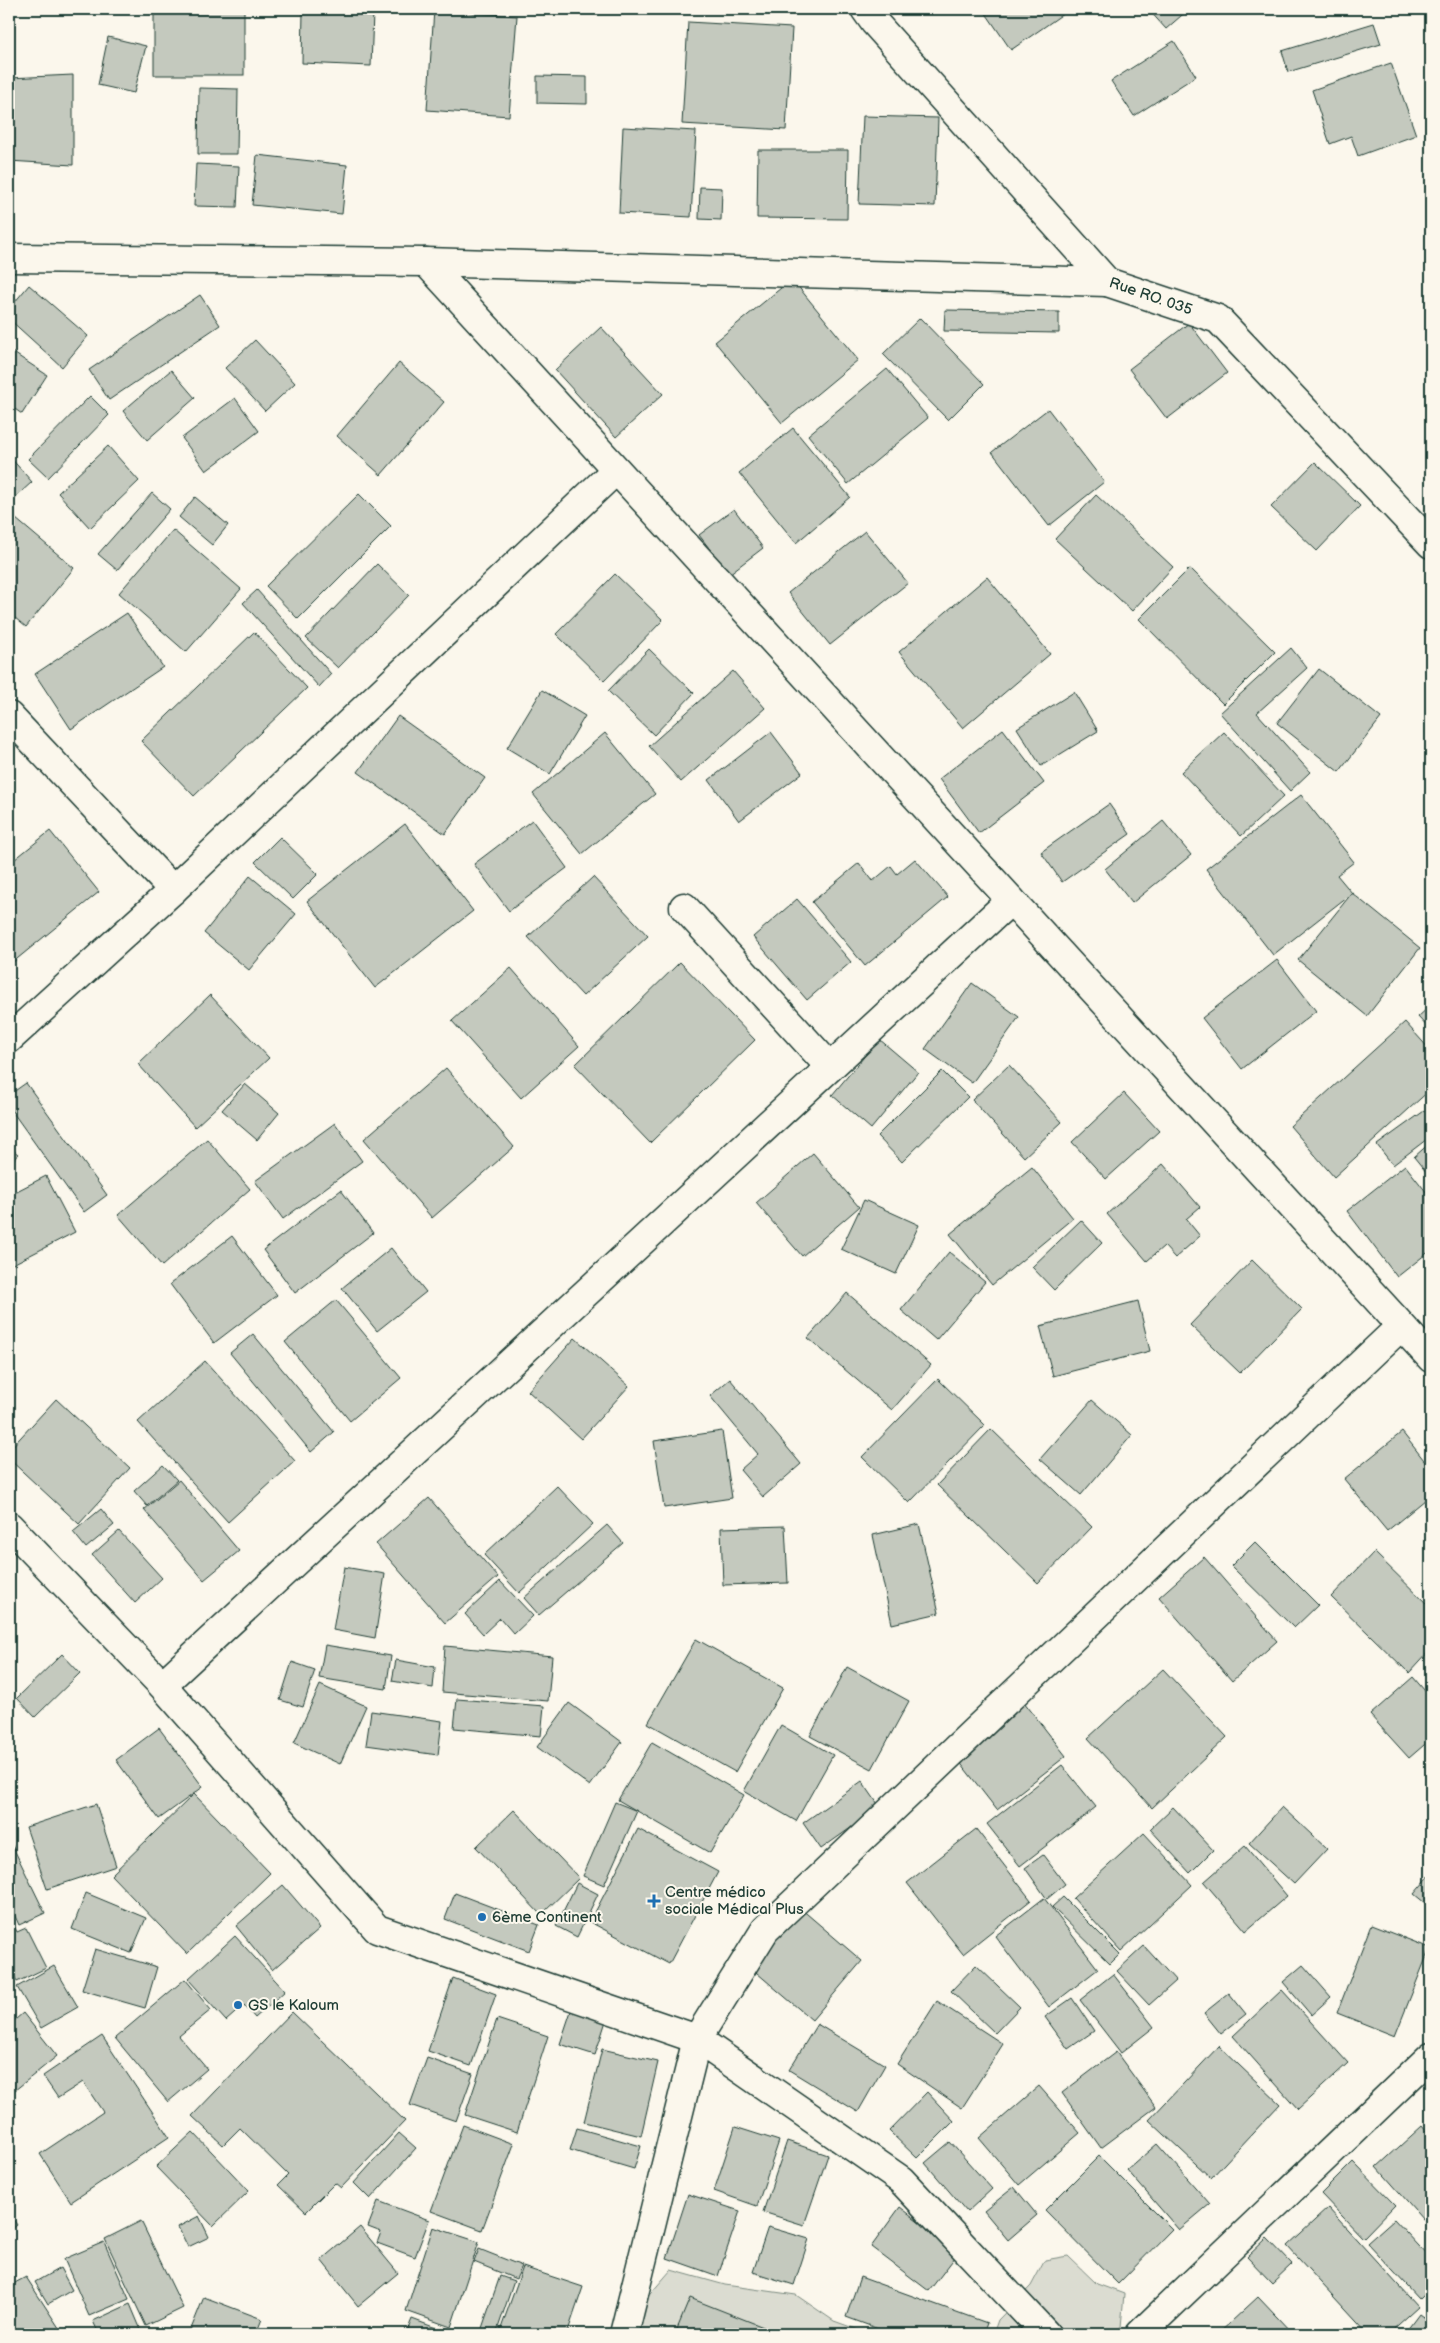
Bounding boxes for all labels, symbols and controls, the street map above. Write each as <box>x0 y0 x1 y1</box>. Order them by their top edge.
street label: Rue RO. 035 <box>1107 273 1195 320</box>
place label: Centre médico sociale Médical Plus <box>665 1883 804 1919</box>
marker: Centre médico sociale Médical Plus <box>647 1894 661 1908</box>
place label: 6ème Continent <box>492 1908 602 1927</box>
marker: 6ème Continent <box>476 1911 488 1923</box>
place label: GS le Kaloum <box>248 1996 339 2015</box>
marker: GS le Kaloum <box>232 1999 244 2011</box>

